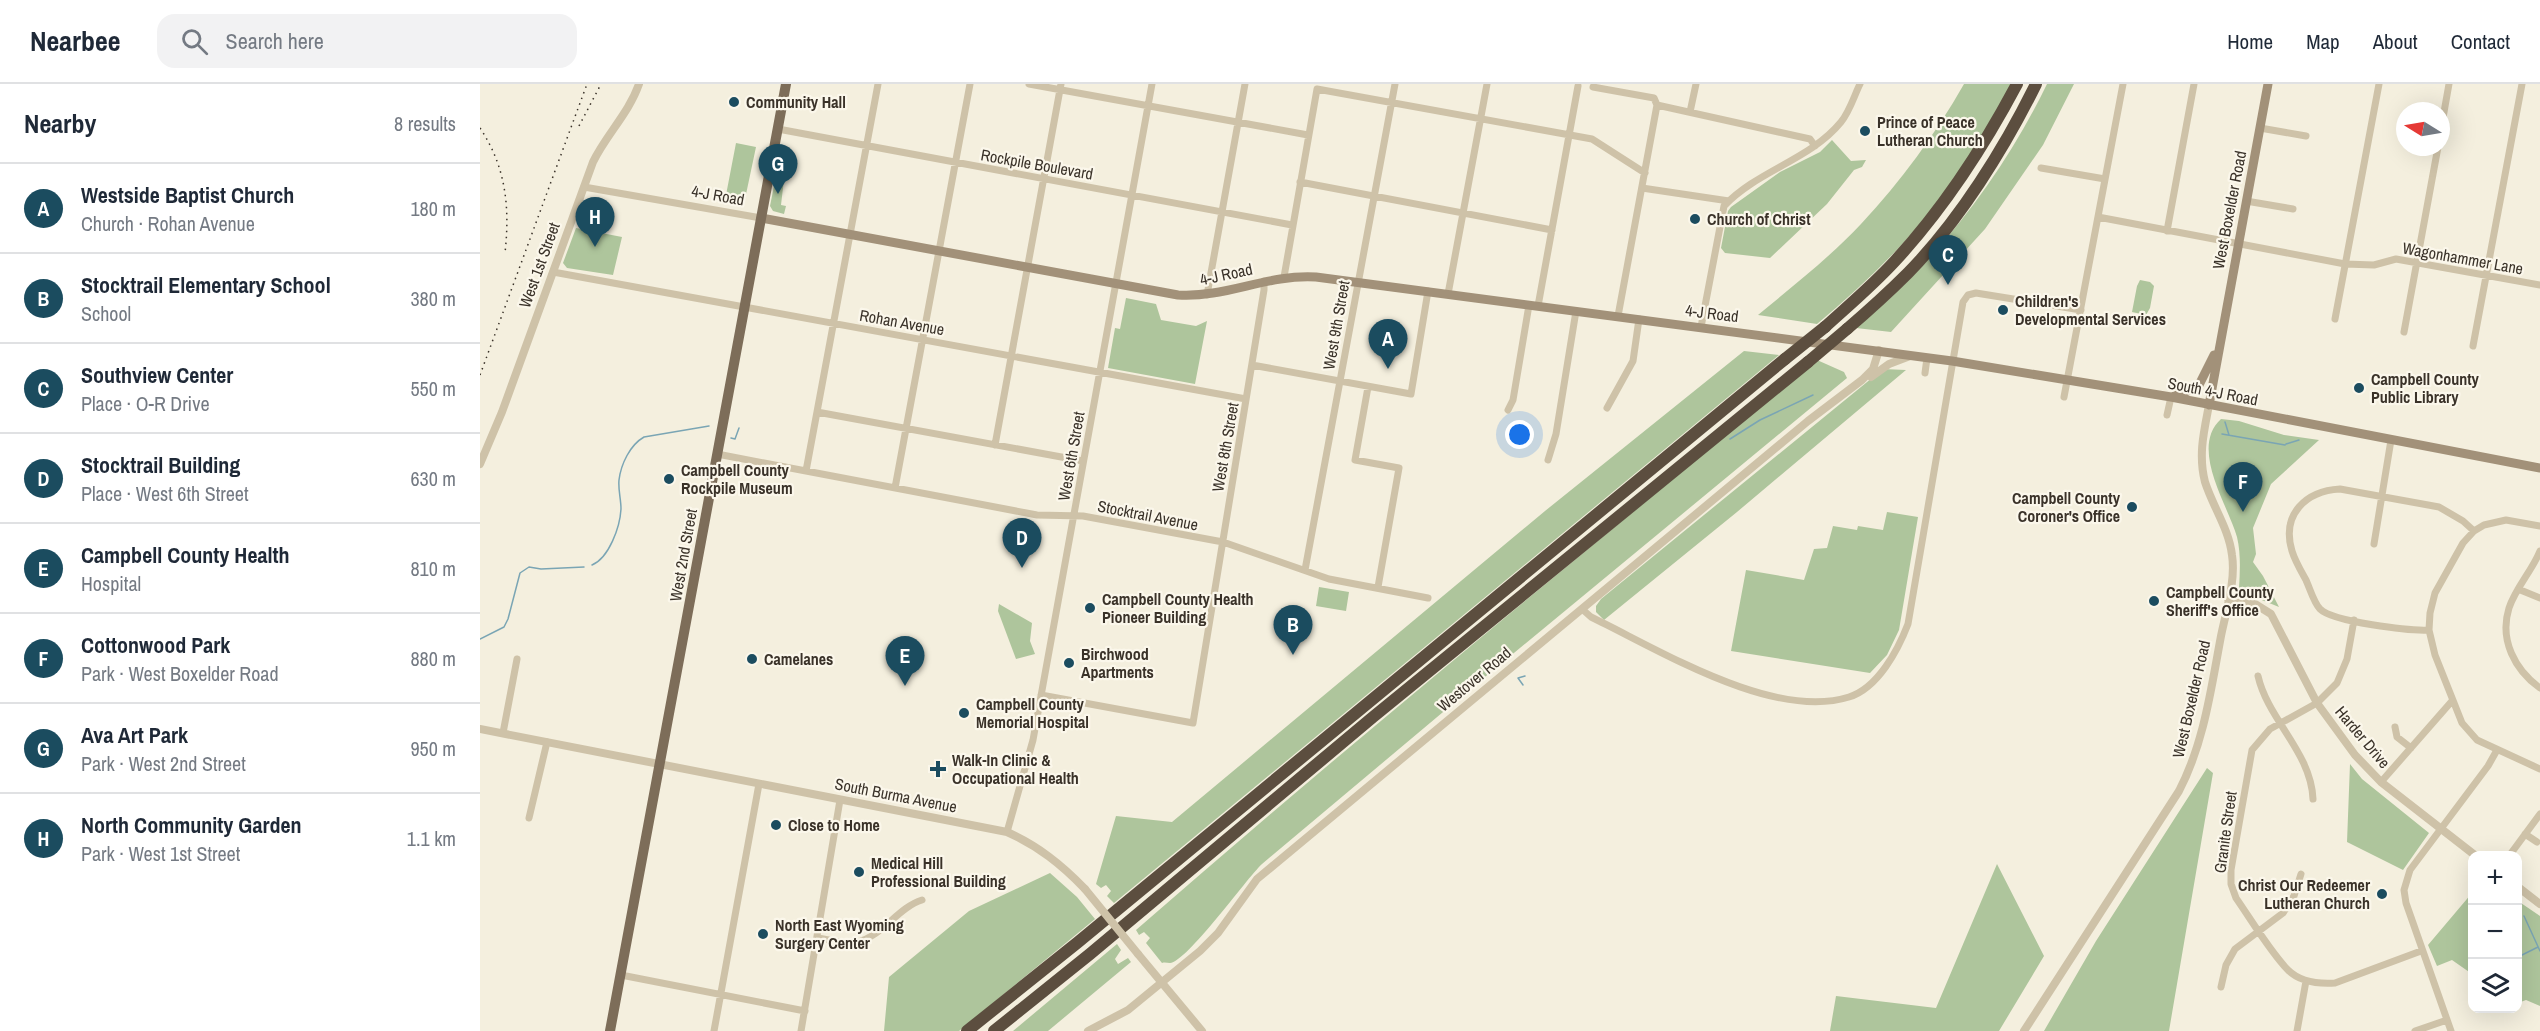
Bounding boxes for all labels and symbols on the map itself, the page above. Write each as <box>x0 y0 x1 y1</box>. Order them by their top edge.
place label: Community Hall <box>746 91 846 113</box>
marker: Community Hall <box>727 95 741 109</box>
north arrow <box>2396 102 2450 156</box>
place label: Prince of Peace Lutheran Church <box>1877 111 1983 151</box>
marker: Prince of Peace Lutheran Church <box>1858 124 1872 138</box>
street label: Rockpile Boulevard <box>979 143 1095 185</box>
pin: G <box>758 144 798 194</box>
street label: West Boxelder Road <box>2207 149 2251 271</box>
street label: 4-J Road <box>690 180 746 210</box>
pin: H <box>576 198 614 247</box>
place label: Church of Christ <box>1707 208 1811 230</box>
marker: Church of Christ <box>1688 212 1702 226</box>
street label: West 1st Street <box>513 219 565 311</box>
pin: C <box>1928 236 1968 285</box>
street label: Wagonhammer Lane <box>2401 237 2525 279</box>
street label: 4-J Road <box>1198 258 1254 290</box>
street label: West 9th Street <box>1317 278 1355 371</box>
place label: Children's Developmental Services <box>2015 290 2166 330</box>
street label: 4-J Road <box>1684 299 1740 327</box>
marker: Children's Developmental Services <box>1996 303 2010 317</box>
street label: Rohan Avenue <box>858 304 946 340</box>
pin: A <box>1368 320 1408 369</box>
place label: Campbell County Public Library <box>2371 368 2480 408</box>
street label: South 4-J Road <box>2166 372 2260 410</box>
marker: Campbell County Public Library <box>2352 381 2366 395</box>
street label: West 8th Street <box>1206 400 1244 493</box>
street label: West 6th Street <box>1052 409 1090 502</box>
your location <box>1505 420 1534 449</box>
place label: Campbell County Rockpile Museum <box>681 459 793 499</box>
pin: F <box>2224 462 2262 512</box>
marker: Campbell County Rockpile Museum <box>662 472 676 486</box>
place label: Campbell County Coroner's Office <box>2012 487 2121 527</box>
street label: Stocktrail Avenue <box>1096 494 1200 536</box>
marker: Campbell County Coroner's Office <box>2125 500 2139 514</box>
street label: West 2nd Street <box>664 507 702 603</box>
pin: D <box>1002 518 1042 568</box>
place label: Campbell County Sheriff's Office <box>2166 581 2275 621</box>
place label: Campbell County Health Pioneer Building <box>1102 588 1254 628</box>
marker: Campbell County Sheriff's Office <box>2147 594 2161 608</box>
marker: Campbell County Health Pioneer Building <box>1083 601 1097 615</box>
pin: B <box>1274 606 1312 655</box>
pin: E <box>886 636 924 686</box>
street label: West Boxelder Road <box>2167 638 2215 760</box>
street label: Westover Road <box>1432 642 1516 716</box>
place label: Birchwood Apartments <box>1081 643 1154 683</box>
place label: Camelanes <box>764 648 833 670</box>
marker: Camelanes <box>745 652 759 666</box>
marker: Birchwood Apartments <box>1062 656 1076 670</box>
place label: Campbell County Memorial Hospital <box>976 693 1089 733</box>
street label: Harder Drive <box>2330 701 2396 773</box>
marker: Campbell County Memorial Hospital <box>957 706 971 720</box>
place label: Walk-In Clinic & Occupational Health <box>952 749 1079 789</box>
marker: Walk-In Clinic & Occupational Health <box>929 760 947 778</box>
street label: South Burma Avenue <box>833 772 959 818</box>
street label: Granite Street <box>2208 789 2242 874</box>
place label: Close to Home <box>788 814 880 836</box>
marker: Close to Home <box>769 818 783 832</box>
place label: Medical Hill Professional Building <box>871 852 1006 892</box>
marker: Medical Hill Professional Building <box>852 865 866 879</box>
place label: Christ Our Redeemer Lutheran Church <box>2238 874 2371 914</box>
marker: Christ Our Redeemer Lutheran Church <box>2375 887 2389 901</box>
place label: North East Wyoming Surgery Center <box>775 914 904 954</box>
marker: North East Wyoming Surgery Center <box>756 927 770 941</box>

